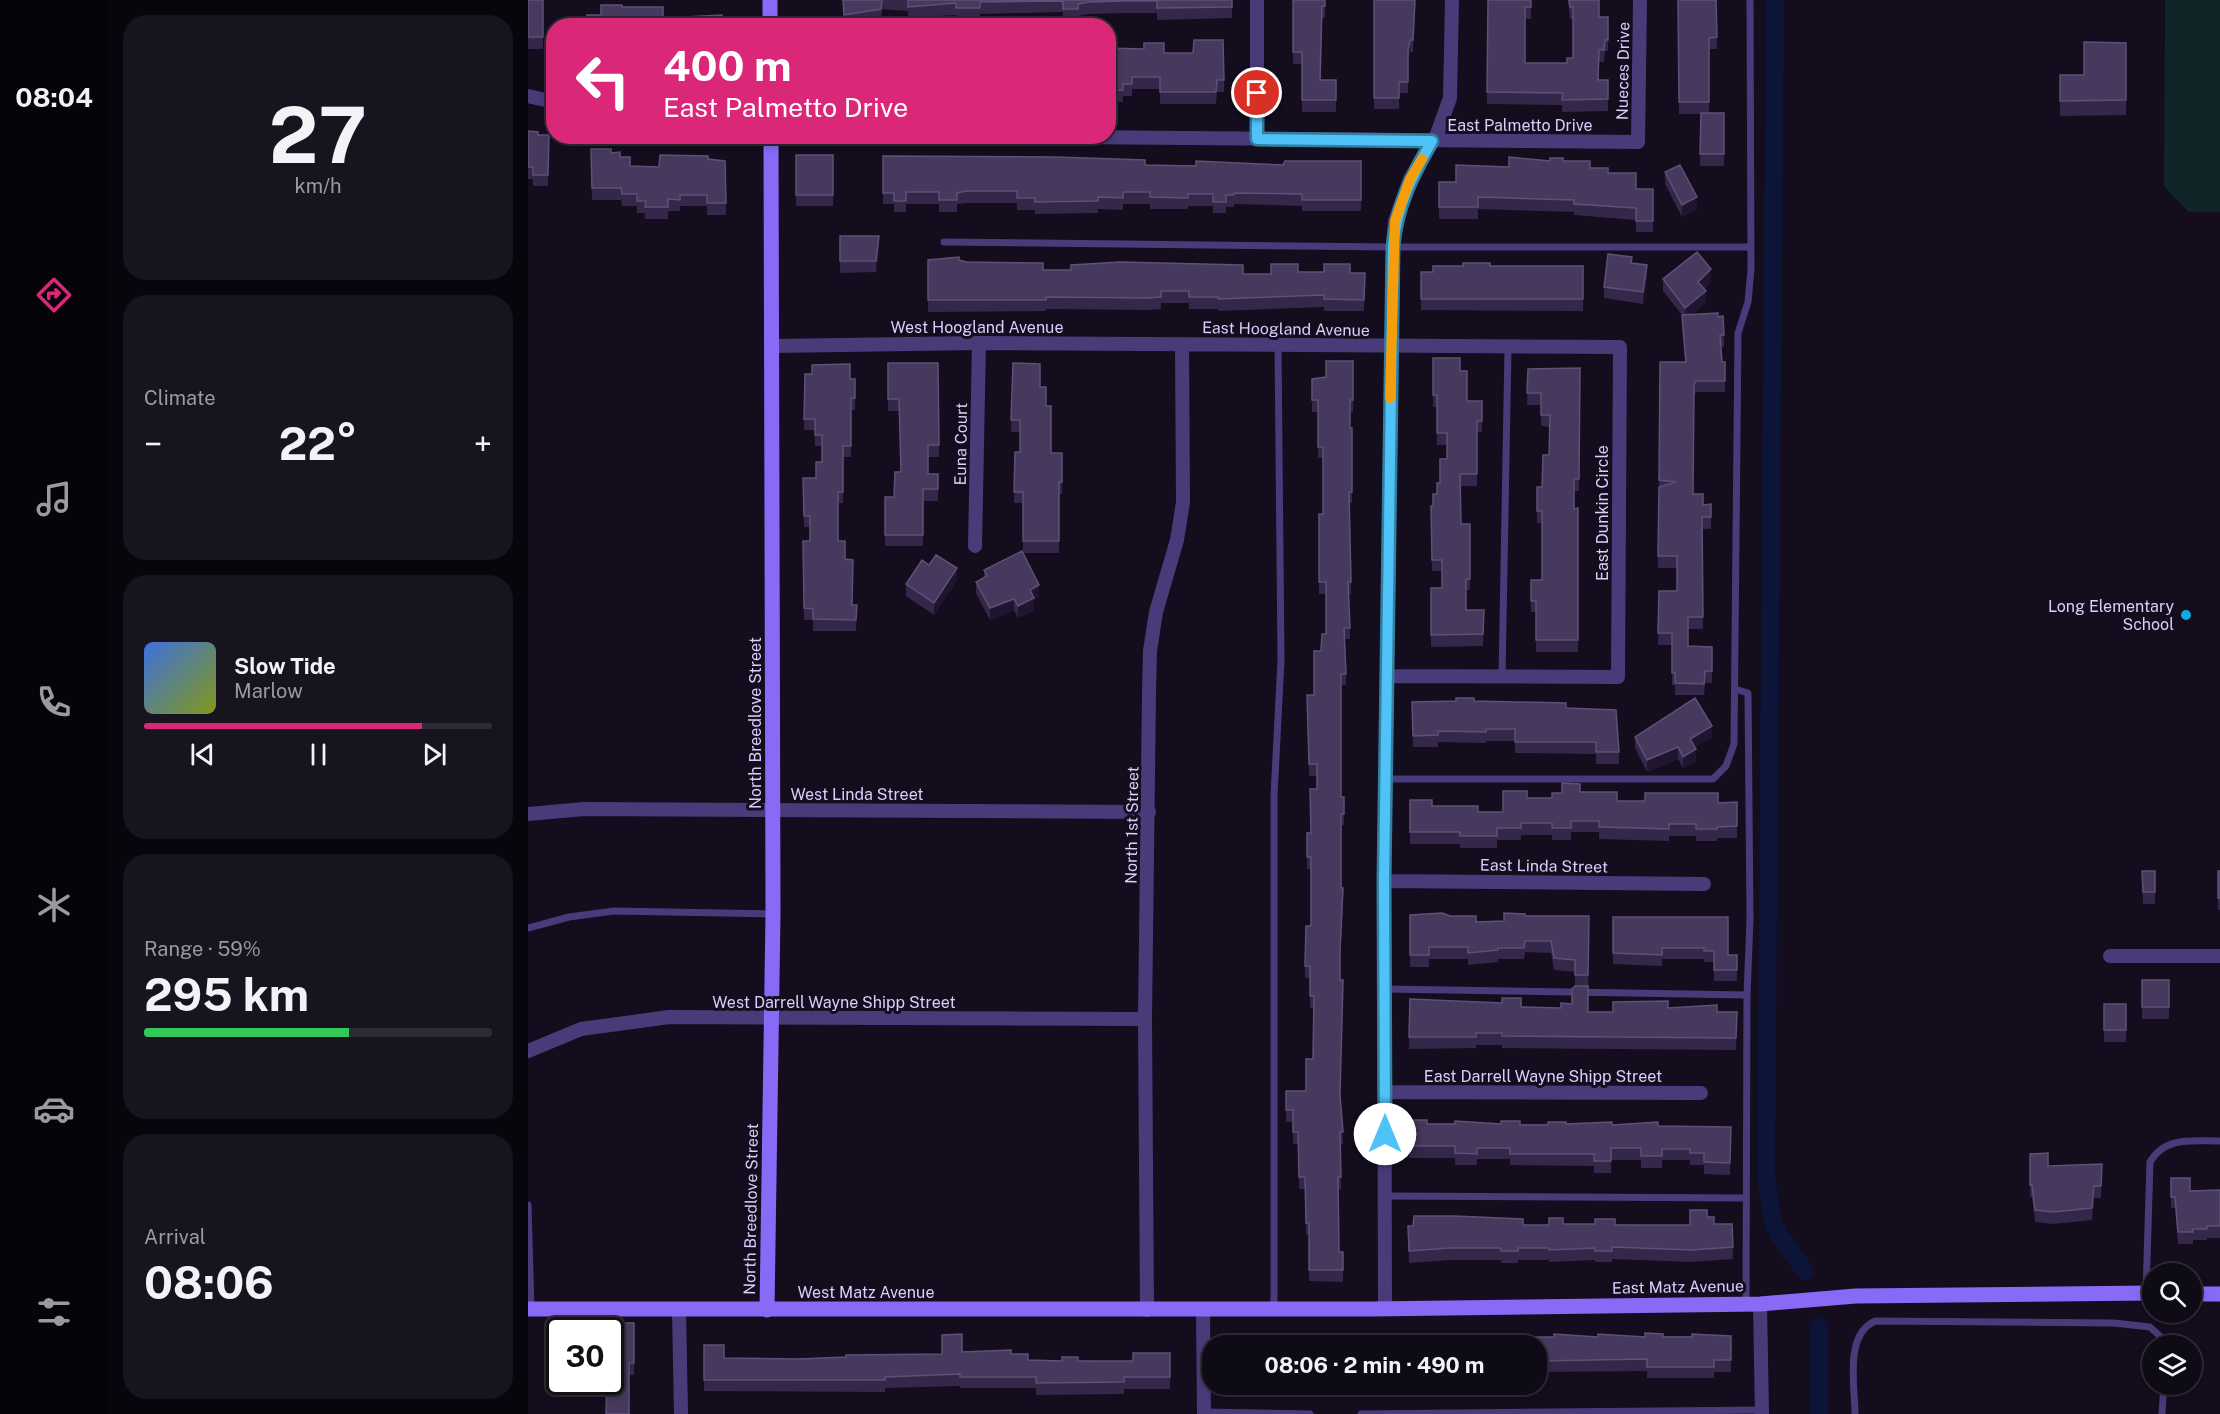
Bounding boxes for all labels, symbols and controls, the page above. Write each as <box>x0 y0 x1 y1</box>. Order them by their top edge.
street label: Nueces Drive <box>1613 22 1633 120</box>
text: 400 m <box>663 41 792 90</box>
icon: left <box>564 42 642 120</box>
pin <box>1231 67 1282 118</box>
icon: arrive <box>1240 76 1273 109</box>
text: 08:04 <box>15 81 93 113</box>
text: 27 <box>269 89 367 181</box>
text: East Palmetto Drive <box>663 91 908 123</box>
street label: East Palmetto Drive <box>1447 116 1593 135</box>
text: km/h <box>294 174 342 198</box>
icon: directions <box>33 274 75 316</box>
street label: West Hoogland Avenue <box>891 318 1063 337</box>
street label: East Hoogland Avenue <box>1202 318 1370 340</box>
text: Climate <box>144 386 216 410</box>
street label: Euna Court <box>951 402 971 486</box>
text: 22° <box>279 417 357 470</box>
text: − <box>144 425 162 463</box>
text: + <box>474 425 492 463</box>
street label: East Dunkin Circle <box>1593 445 1612 581</box>
icon: music <box>33 478 75 520</box>
place label: Long Elementary School <box>2048 597 2174 634</box>
marker: Long Elementary School <box>2179 608 2193 622</box>
street label: North Breedlove Street <box>746 637 765 809</box>
text: Slow Tide <box>234 653 336 679</box>
text: Marlow <box>234 679 303 703</box>
icon: phone <box>33 681 75 723</box>
icon: previous <box>186 738 219 771</box>
icon: pause <box>302 738 335 771</box>
icon: next <box>418 738 451 771</box>
street label: North 1st Street <box>1121 766 1143 884</box>
street label: West Linda Street <box>790 785 924 804</box>
street label: East Linda Street <box>1480 855 1608 877</box>
icon: climate <box>33 884 75 926</box>
text: Range · 59% <box>144 937 261 961</box>
text: 295 km <box>144 968 309 1021</box>
street label: West Darrell Wayne Shipp Street <box>712 993 956 1012</box>
street label: East Darrell Wayne Shipp Street <box>1424 1067 1662 1086</box>
icon: car <box>33 1088 75 1130</box>
position arrow <box>1353 1102 1417 1166</box>
street label: North Breedlove Street <box>740 1123 762 1295</box>
text: Arrival <box>144 1225 206 1249</box>
text: 08:06 <box>144 1256 274 1309</box>
map controls <box>2142 1263 2202 1395</box>
button: search <box>2142 1263 2202 1323</box>
street label: East Matz Avenue <box>1612 1276 1744 1298</box>
street label: West Matz Avenue <box>798 1283 934 1302</box>
icon: filters <box>33 1291 75 1333</box>
speed limit sign: 30 <box>546 1317 624 1395</box>
button: layers <box>2142 1335 2202 1395</box>
text: 08:06 · 2 min · 490 m <box>1265 1352 1484 1378</box>

